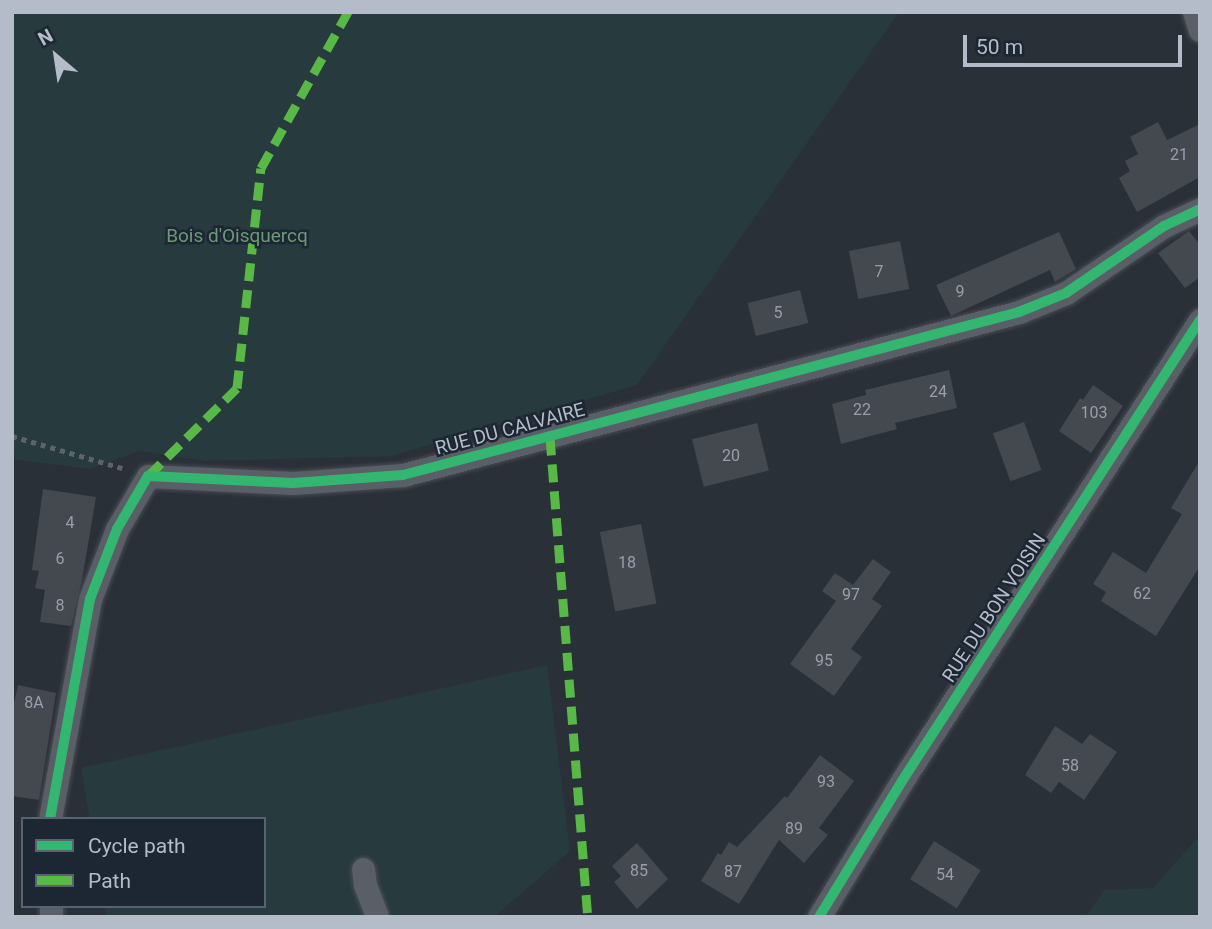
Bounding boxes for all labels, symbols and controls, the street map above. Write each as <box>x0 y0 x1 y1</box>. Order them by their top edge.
north arrow <box>21 21 91 91</box>
scale bar <box>967 21 1186 65</box>
text: N <box>34 24 57 51</box>
text: 50 m <box>976 35 1023 59</box>
house number: 21 <box>1170 145 1188 165</box>
park label: Bois d'Oisquercq <box>166 225 308 247</box>
house number: 7 <box>875 262 883 282</box>
house number: 9 <box>956 282 964 302</box>
house number: 5 <box>774 303 782 323</box>
house number: 24 <box>929 382 947 402</box>
street label: RUE DU CALVAIRE <box>433 398 587 460</box>
house number: 22 <box>853 400 871 420</box>
house number: 103 <box>1081 403 1107 423</box>
house number: 20 <box>722 446 740 466</box>
house number: 4 <box>66 513 74 533</box>
street label: RUE DU BON VOISIN <box>937 529 1051 687</box>
house number: 6 <box>56 549 64 569</box>
house number: 18 <box>618 553 636 573</box>
house number: 62 <box>1133 584 1151 604</box>
house number: 97 <box>842 585 860 605</box>
house number: 8 <box>56 596 64 616</box>
house number: 95 <box>815 651 833 671</box>
house number: 8A <box>24 693 44 713</box>
house number: 58 <box>1061 756 1079 776</box>
house number: 93 <box>817 772 835 792</box>
legend <box>21 817 266 908</box>
house number: 89 <box>785 819 803 839</box>
text: Cycle path <box>88 834 186 858</box>
house number: 85 <box>630 861 648 881</box>
house number: 87 <box>724 862 742 882</box>
house number: 54 <box>936 865 954 885</box>
text: Path <box>88 869 131 893</box>

